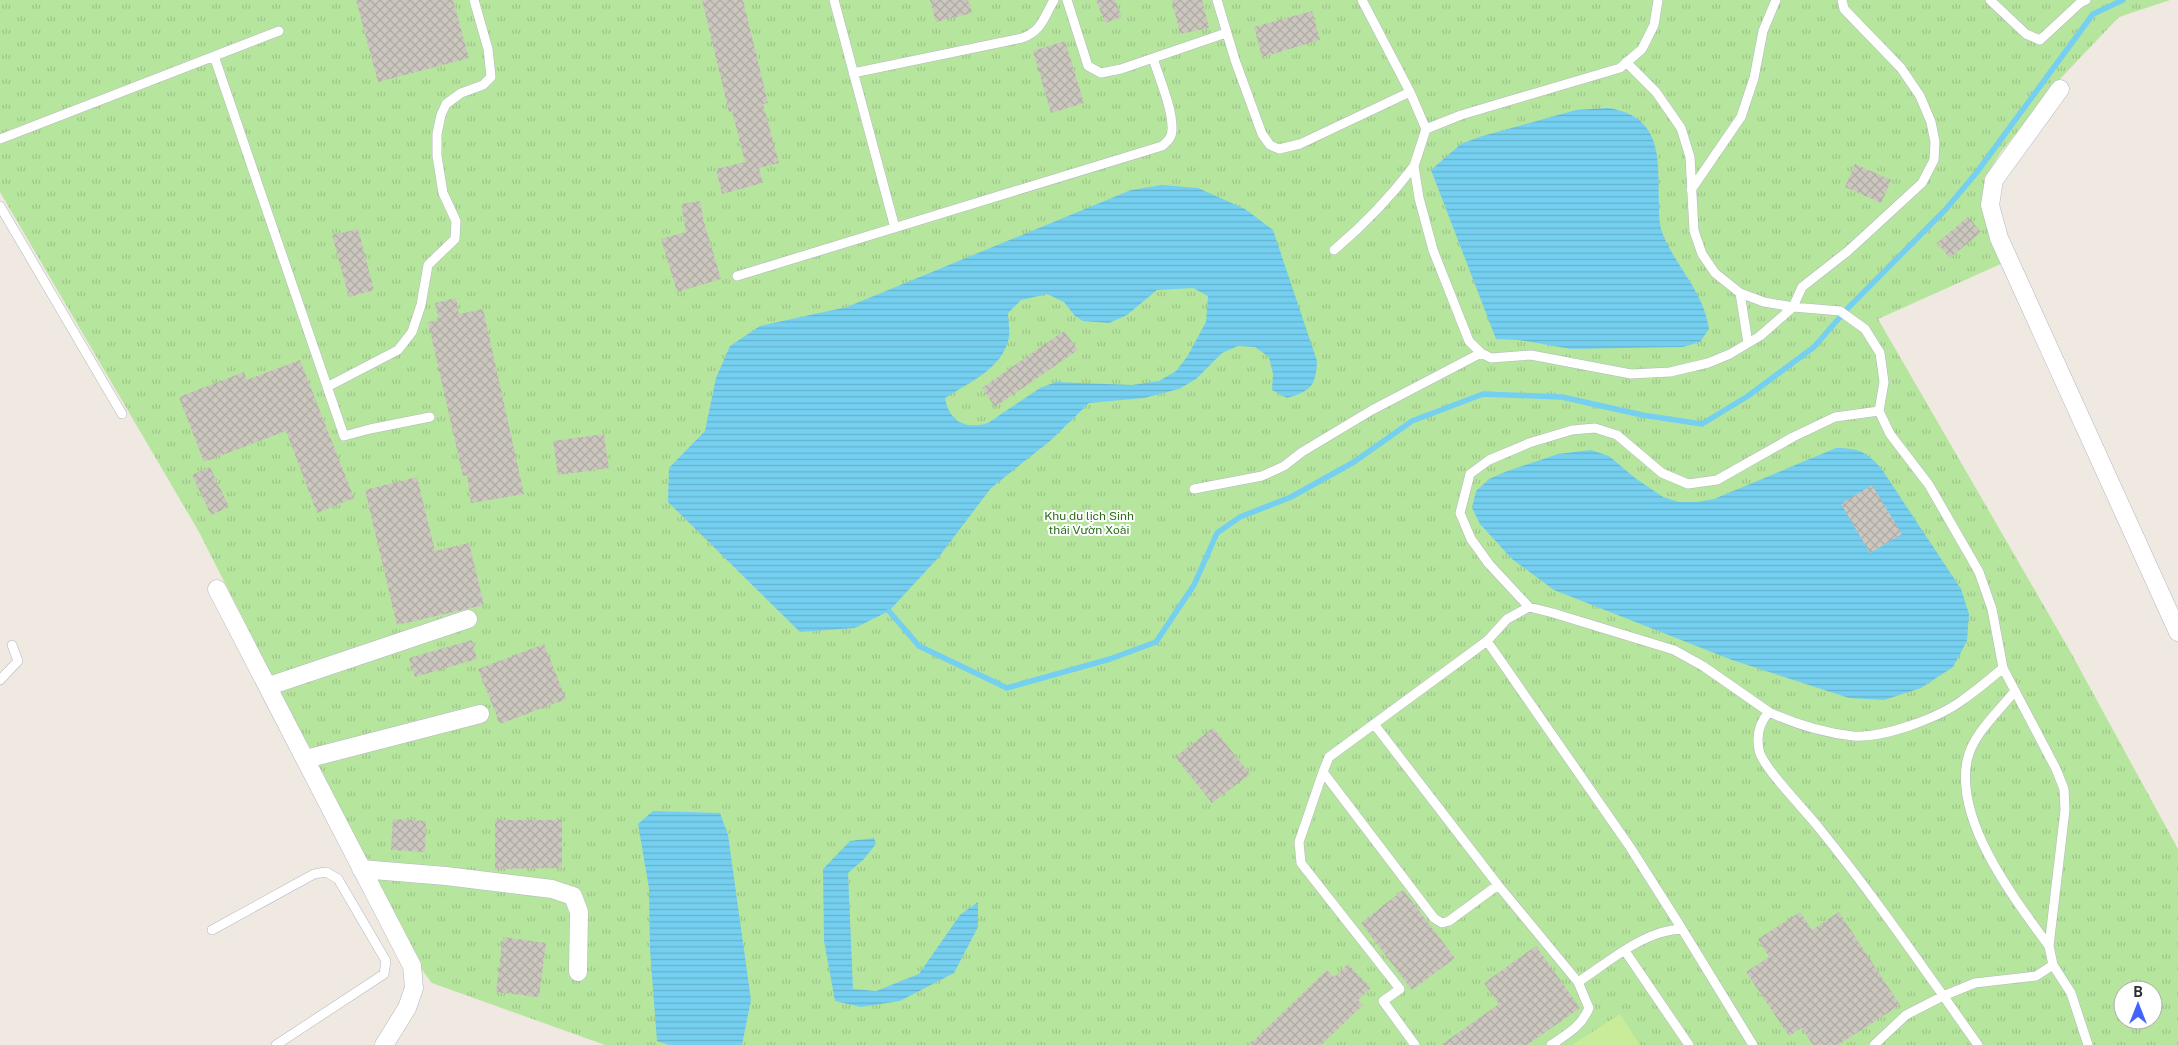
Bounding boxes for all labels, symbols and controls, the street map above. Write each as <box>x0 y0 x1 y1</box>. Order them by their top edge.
park label: Khu du lịch Sinh thái Vườn Xoài <box>1044 509 1134 537</box>
north arrow <box>2113 980 2163 1030</box>
text: B <box>2133 984 2143 1000</box>

